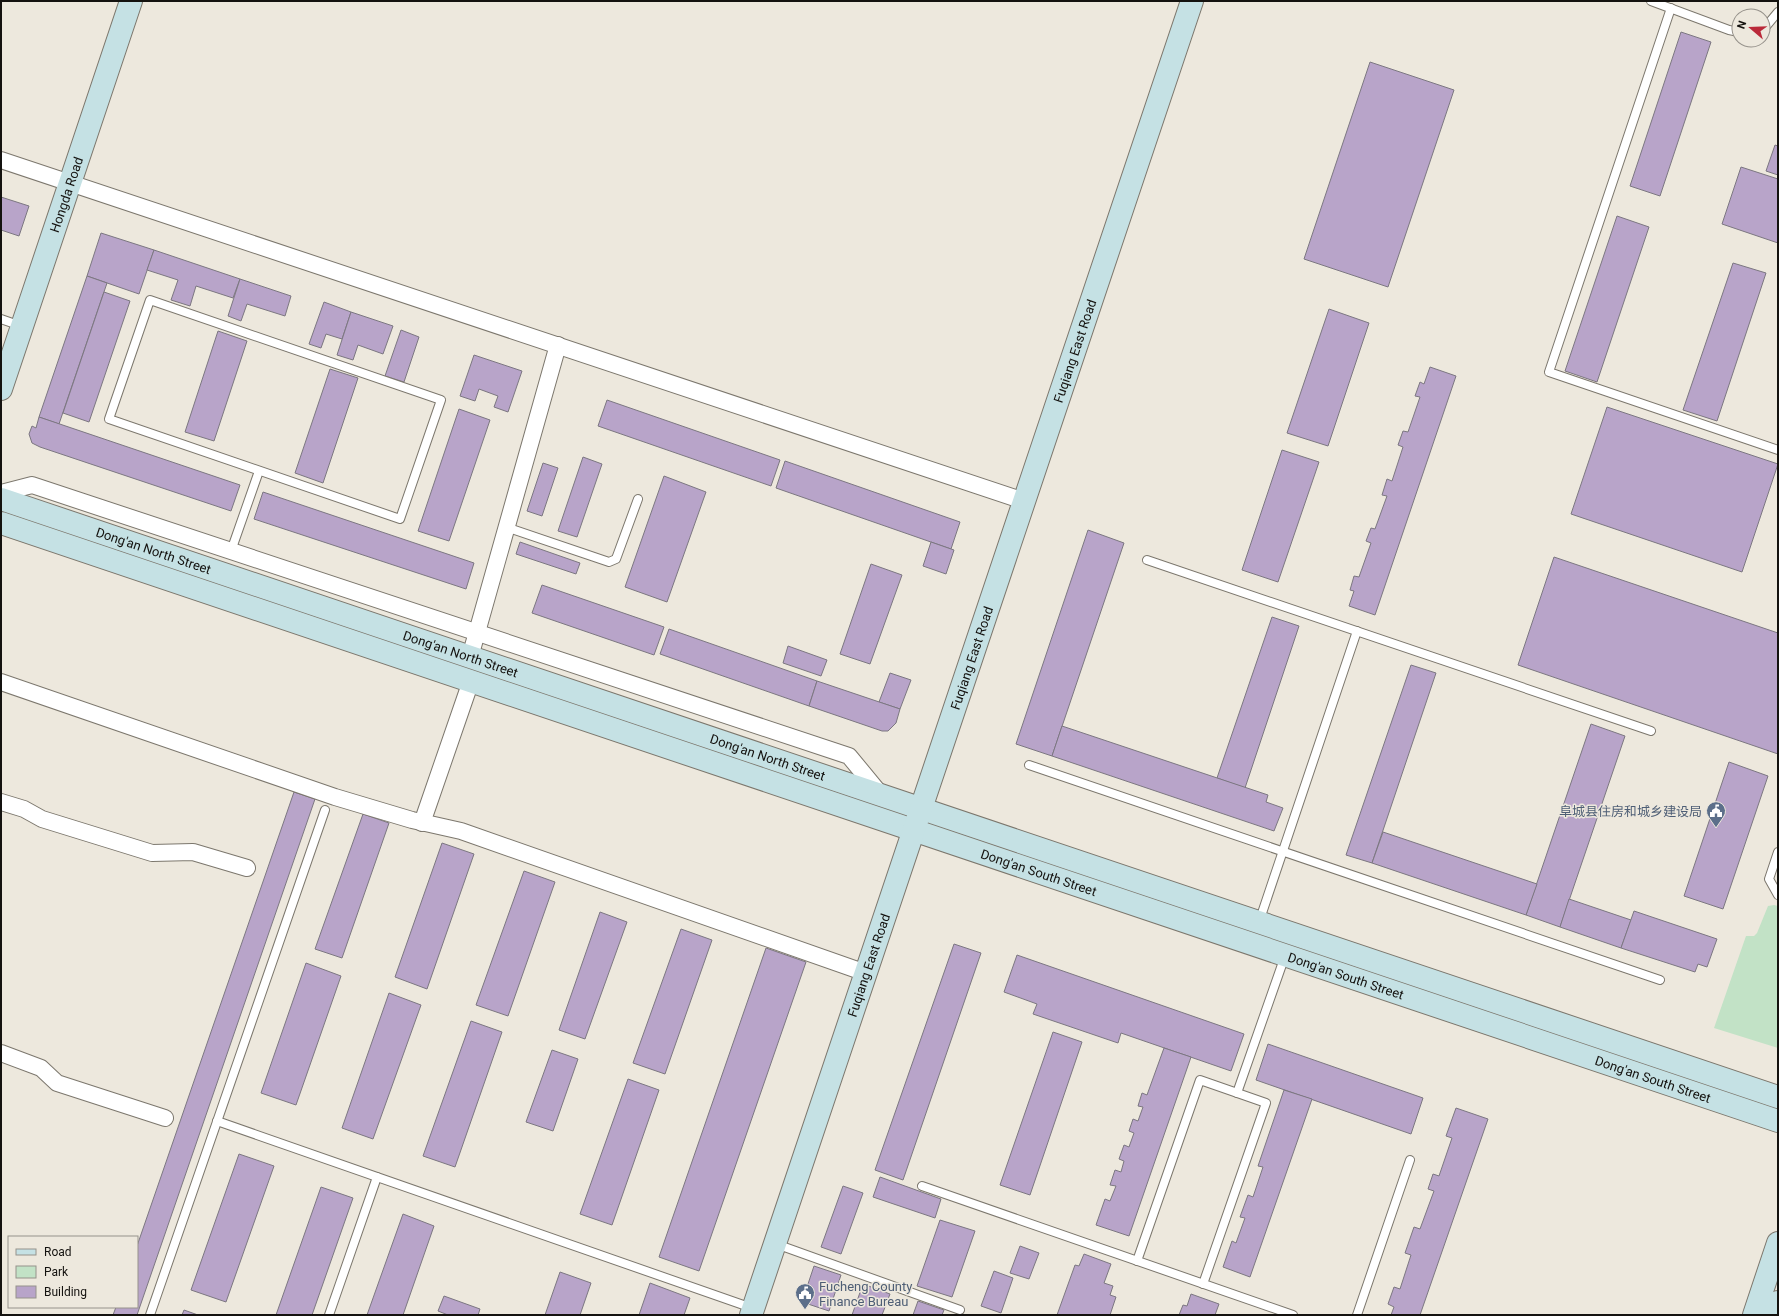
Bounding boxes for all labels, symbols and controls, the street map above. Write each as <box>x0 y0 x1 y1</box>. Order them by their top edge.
north arrow <box>1731 8 1771 48</box>
text: N <box>1735 19 1750 31</box>
street label: Hongda Road <box>47 155 86 234</box>
street label: Fuqiang East Road <box>1050 297 1099 404</box>
street label: Dong'an North Street <box>94 524 213 577</box>
street label: Fuqiang East Road <box>947 604 996 712</box>
street label: Dong'an North Street <box>401 627 520 680</box>
street label: Dong'an North Street <box>708 731 827 783</box>
public building icon: 阜城县住房和城乡建设局 <box>1705 800 1727 828</box>
place label: 阜城县住房和城乡建设局 <box>1559 804 1702 819</box>
street label: Dong'an South Street <box>979 846 1099 899</box>
street label: Fuqiang East Road <box>844 912 893 1019</box>
street label: Dong'an South Street <box>1286 949 1406 1002</box>
street label: Dong'an South Street <box>1593 1052 1713 1105</box>
legend <box>8 1236 138 1308</box>
text: Road <box>44 1245 72 1259</box>
text: Park <box>44 1265 69 1279</box>
place label: Fucheng County Finance Bureau <box>819 1279 912 1309</box>
public building icon: Fucheng County Finance Bureau <box>794 1282 816 1310</box>
text: Building <box>44 1285 87 1299</box>

